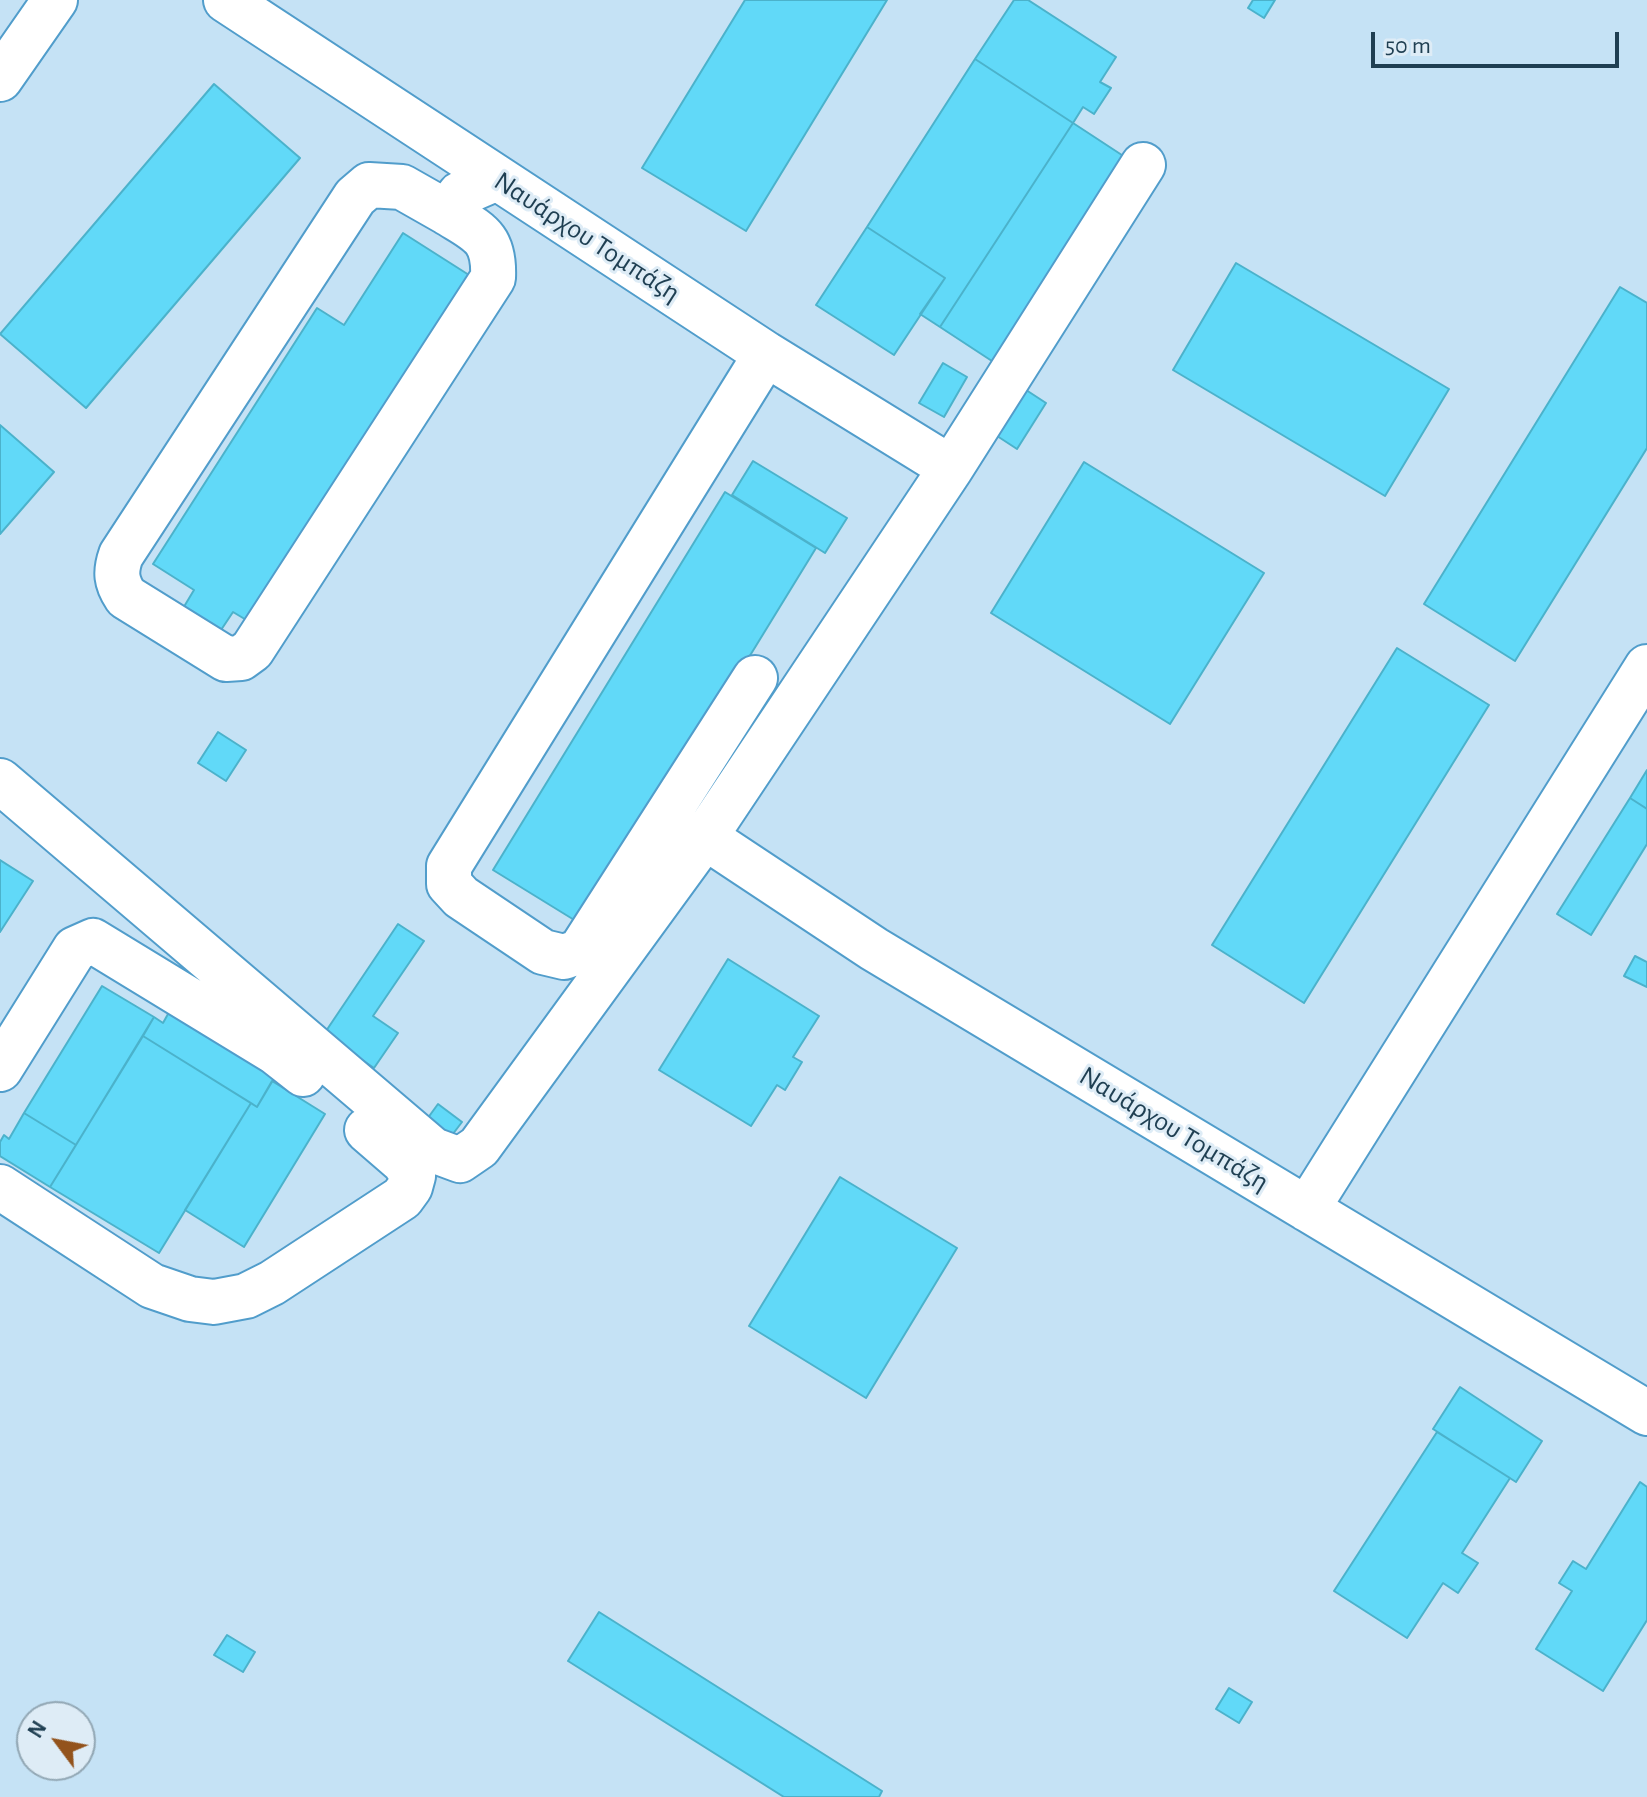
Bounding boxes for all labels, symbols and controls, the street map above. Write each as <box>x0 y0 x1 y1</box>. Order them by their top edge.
scale bar <box>1375 16 1623 66</box>
text: 50 m <box>1385 34 1431 58</box>
street label: Ναυάρχου Τομπάζη <box>488 164 686 310</box>
street label: Ναυάρχου Τομπάζη <box>1073 1059 1275 1199</box>
north arrow <box>16 1701 96 1781</box>
text: N <box>24 1717 51 1742</box>

